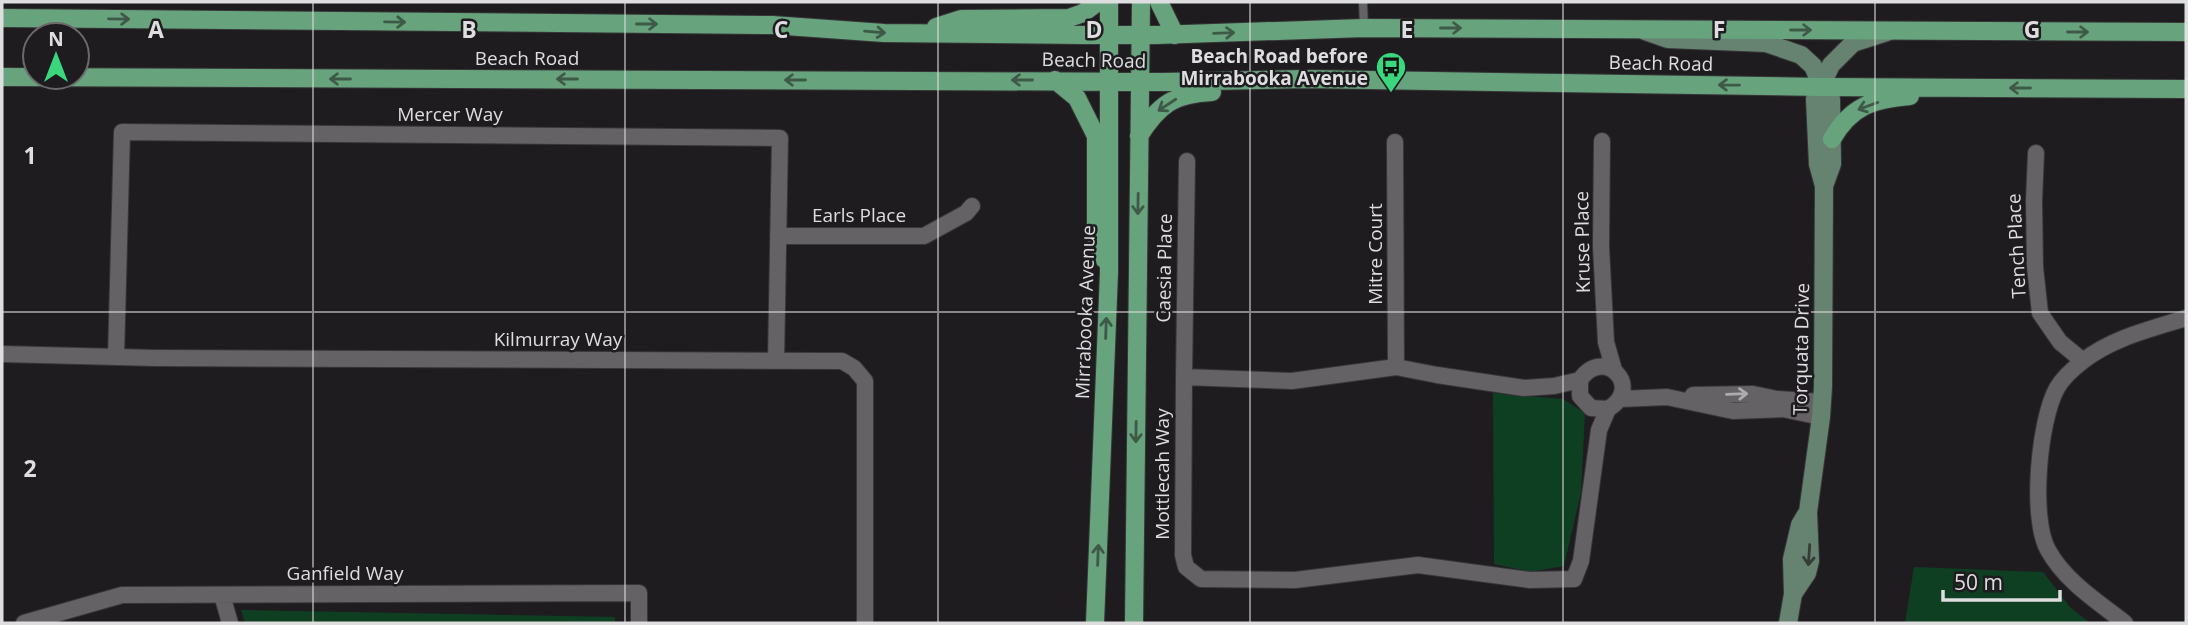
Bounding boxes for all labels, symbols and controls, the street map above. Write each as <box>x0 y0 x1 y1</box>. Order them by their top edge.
one-way arrow <box>107 13 130 26</box>
text: A <box>148 13 164 45</box>
text: B <box>461 13 477 45</box>
text: C <box>774 13 788 45</box>
text: D <box>1085 13 1103 45</box>
text: E <box>1401 13 1413 45</box>
text: F <box>1713 13 1725 45</box>
text: G <box>2024 13 2040 45</box>
one-way arrow <box>384 15 407 29</box>
one-way arrow <box>636 17 659 31</box>
north arrow <box>21 21 91 91</box>
one-way arrow <box>1440 21 1463 35</box>
one-way arrow <box>1790 23 1813 37</box>
one-way arrow <box>2066 25 2089 39</box>
text: N <box>48 26 64 52</box>
one-way arrow <box>863 26 885 39</box>
one-way arrow <box>1212 26 1235 40</box>
place label: Beach Road before Mirrabooka Avenue <box>1180 43 1368 91</box>
street label: Beach Road <box>475 45 579 71</box>
street label: Beach Road <box>1042 46 1146 74</box>
street label: Beach Road <box>1609 49 1713 77</box>
bus stop icon: Beach Road before Mirrabooka Avenue <box>1374 50 1408 94</box>
one-way arrow <box>329 72 352 86</box>
one-way arrow <box>556 72 579 86</box>
one-way arrow <box>784 73 807 87</box>
one-way arrow <box>1011 73 1034 87</box>
one-way arrow <box>1718 78 1741 92</box>
one-way arrow <box>2009 81 2032 95</box>
one-way arrow <box>1158 97 1177 112</box>
street label: Mercer Way <box>397 101 503 127</box>
one-way arrow <box>1857 101 1879 113</box>
text: 1 <box>23 139 37 171</box>
street label: Kruse Place <box>1568 191 1596 293</box>
one-way arrow <box>1131 193 1145 216</box>
street label: Tench Place <box>2000 193 2032 299</box>
street label: Earls Place <box>812 202 906 228</box>
street label: Mitre Court <box>1362 203 1388 305</box>
street label: Caesia Place <box>1150 213 1178 323</box>
street label: Mirrabooka Avenue <box>1069 225 1101 399</box>
street label: Torquata Drive <box>1787 283 1815 415</box>
one-way arrow <box>1099 316 1112 339</box>
street label: Kilmurray Way <box>494 326 623 352</box>
one-way arrow <box>1726 387 1749 400</box>
street label: Mottlecah Way <box>1149 408 1175 540</box>
one-way arrow <box>1129 420 1143 443</box>
text: 2 <box>23 452 37 484</box>
one-way arrow <box>1802 543 1815 566</box>
one-way arrow <box>1091 544 1104 567</box>
scale bar <box>1943 558 2060 602</box>
street label: Ganfield Way <box>287 560 404 586</box>
text: 50 m <box>1954 568 2003 596</box>

